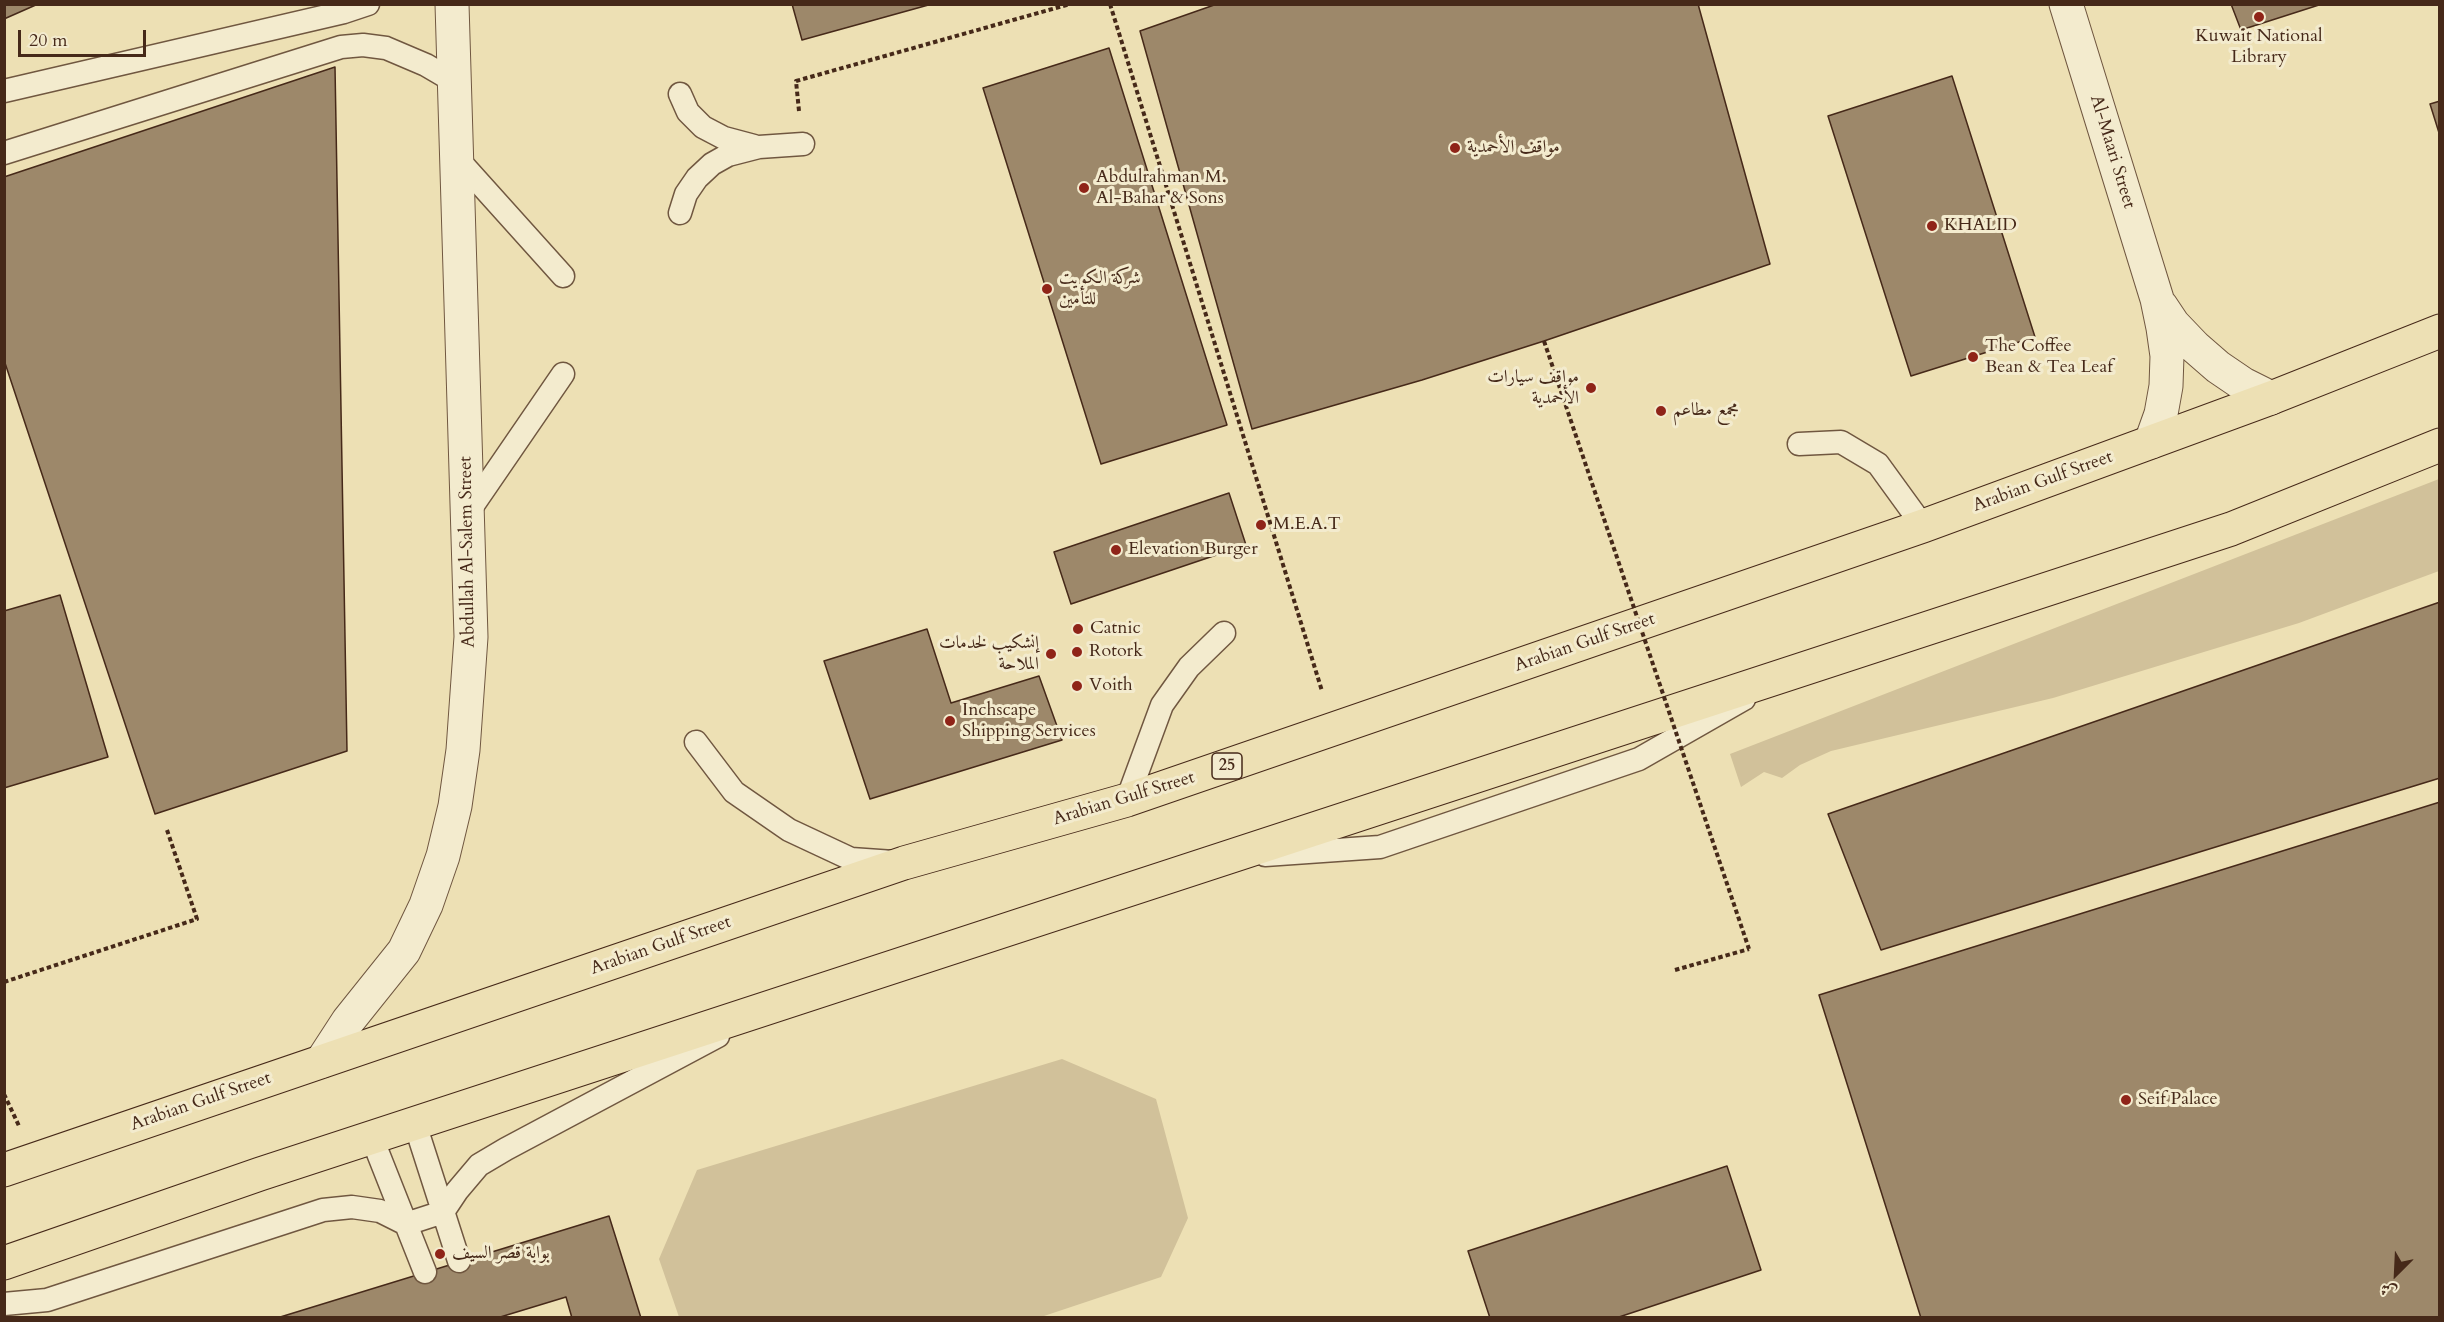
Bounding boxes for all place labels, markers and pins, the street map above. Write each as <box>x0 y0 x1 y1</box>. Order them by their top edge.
marker: Kuwait National Library <box>2252 10 2266 24</box>
place label: Kuwait National Library <box>2195 26 2323 68</box>
place label: مواقف الأحمدية <box>1467 137 1560 159</box>
marker: مواقف الأحمدية <box>1448 141 1462 155</box>
place label: Abdulrahman M. Al-Bahar & Sons <box>1096 167 1226 210</box>
marker: Abdulrahman M. Al-Bahar & Sons <box>1077 181 1091 195</box>
place label: KHALID <box>1944 215 2017 237</box>
marker: KHALID <box>1925 219 1939 233</box>
place label: شركة الكويت للتأمين <box>1059 268 1141 310</box>
marker: شركة الكويت للتأمين <box>1040 282 1054 296</box>
place label: The Coffee Bean & Tea Leaf <box>1985 336 2113 378</box>
marker: The Coffee Bean & Tea Leaf <box>1966 350 1980 364</box>
place label: مواقف سيارات الأحمدية <box>1487 367 1579 410</box>
marker: مواقف سيارات الأحمدية <box>1584 381 1598 395</box>
place label: مجمع مطاعم <box>1673 400 1739 422</box>
marker: مجمع مطاعم <box>1654 404 1668 418</box>
place label: M.E.A.T <box>1273 514 1341 536</box>
marker: M.E.A.T <box>1254 518 1268 532</box>
place label: Elevation Burger <box>1128 539 1258 561</box>
marker: Elevation Burger <box>1109 543 1123 557</box>
place label: Catnic <box>1090 618 1141 640</box>
marker: Catnic <box>1071 622 1085 636</box>
place label: إنشكيب لخدمات الملاحة <box>939 633 1039 676</box>
place label: Rotork <box>1089 641 1143 663</box>
marker: Rotork <box>1070 645 1084 659</box>
marker: إنشكيب لخدمات الملاحة <box>1044 647 1058 661</box>
place label: Voith <box>1089 675 1133 697</box>
marker: Voith <box>1070 679 1084 693</box>
place label: Inchscape Shipping Services <box>962 700 1096 742</box>
marker: Inchscape Shipping Services <box>943 714 957 728</box>
place label: Seif Palace <box>2138 1089 2218 1111</box>
marker: Seif Palace <box>2119 1093 2133 1107</box>
place label: بوابة قصر السيف <box>452 1243 550 1265</box>
marker: بوابة قصر السيف <box>433 1247 447 1261</box>

